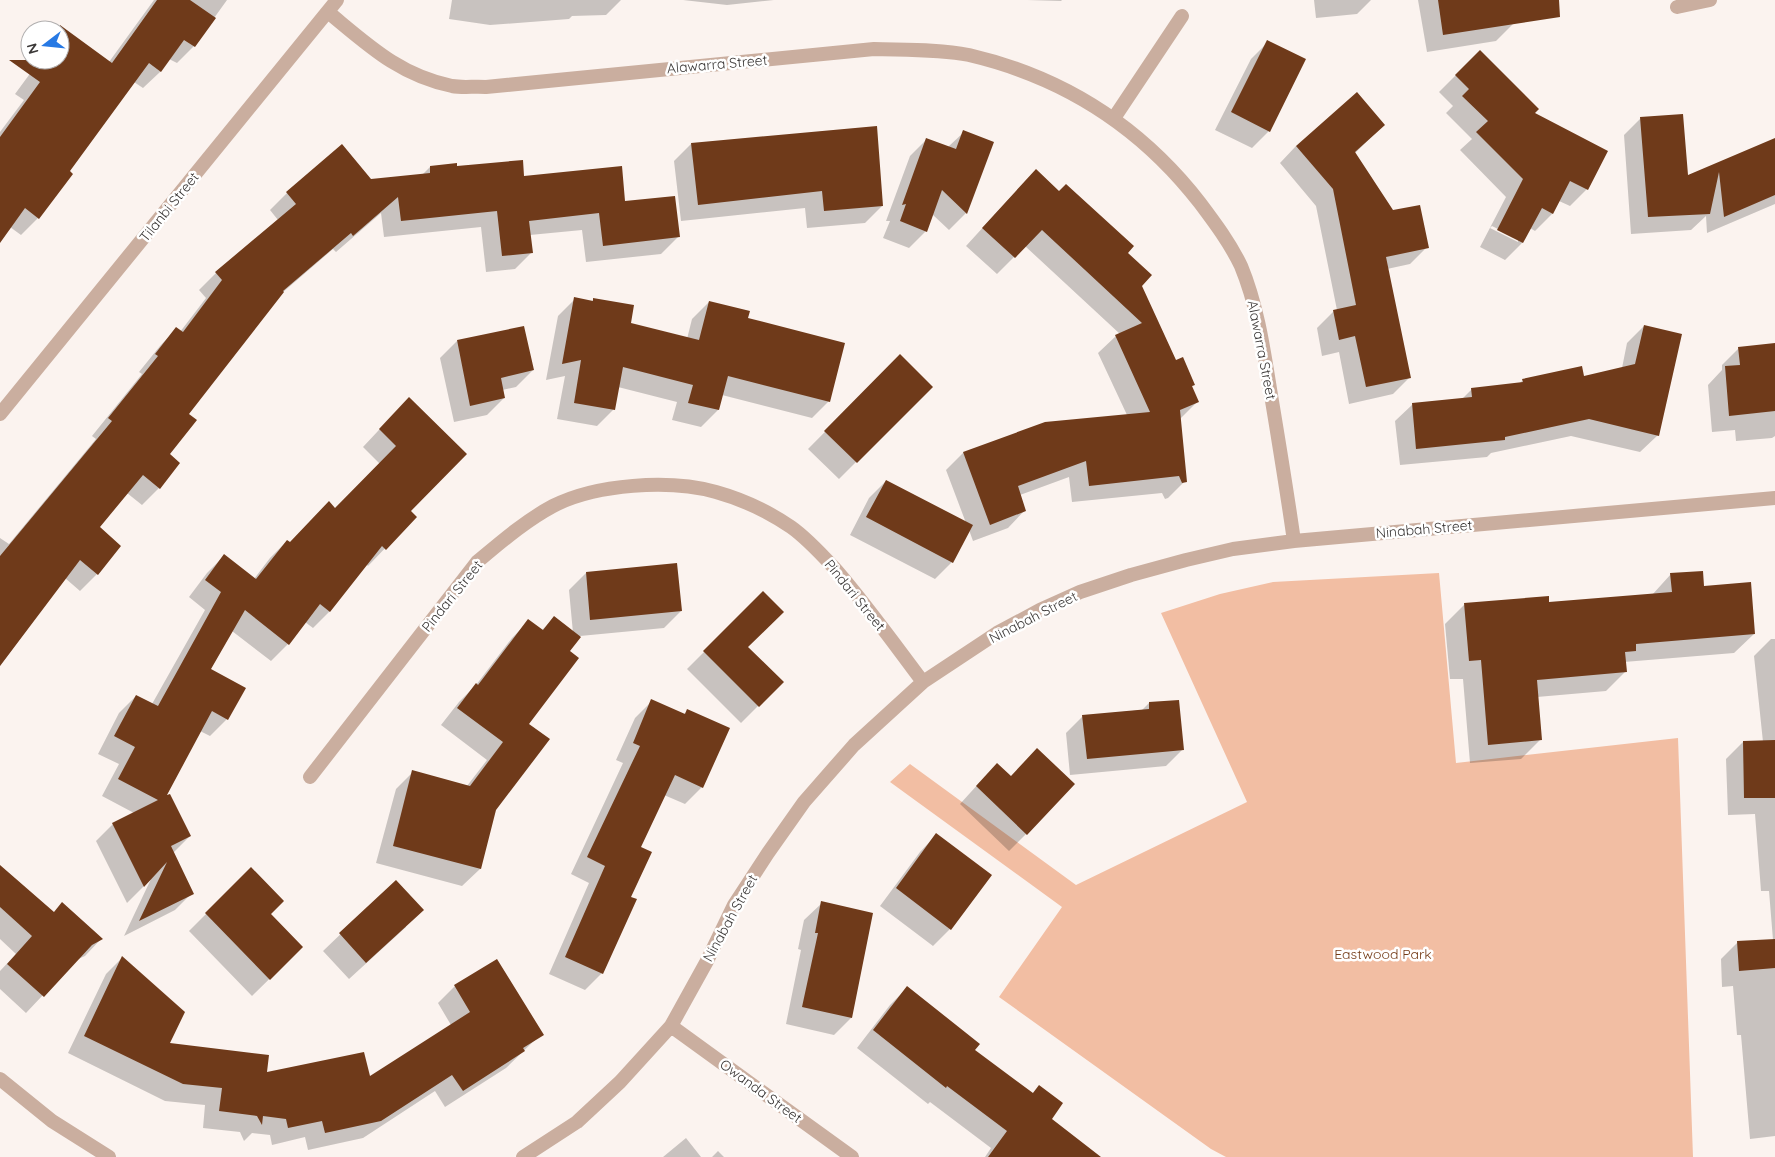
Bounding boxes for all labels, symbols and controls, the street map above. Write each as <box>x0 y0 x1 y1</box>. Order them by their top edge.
north arrow <box>20 20 70 70</box>
text: N <box>22 41 43 56</box>
street label: Alawarra Street <box>666 51 768 77</box>
street label: Tilanbi Street <box>135 168 203 246</box>
street label: Alawarra Street <box>1244 299 1281 401</box>
street label: Ninabah Street <box>1375 516 1473 542</box>
street label: Pindari Street <box>418 556 486 635</box>
street label: Pindari Street <box>821 556 889 635</box>
street label: Ninabah Street <box>986 587 1080 647</box>
street label: Ninabah Street <box>699 871 761 965</box>
park label: Eastwood Park <box>1334 945 1432 963</box>
street label: Owanda Street <box>716 1055 806 1127</box>

